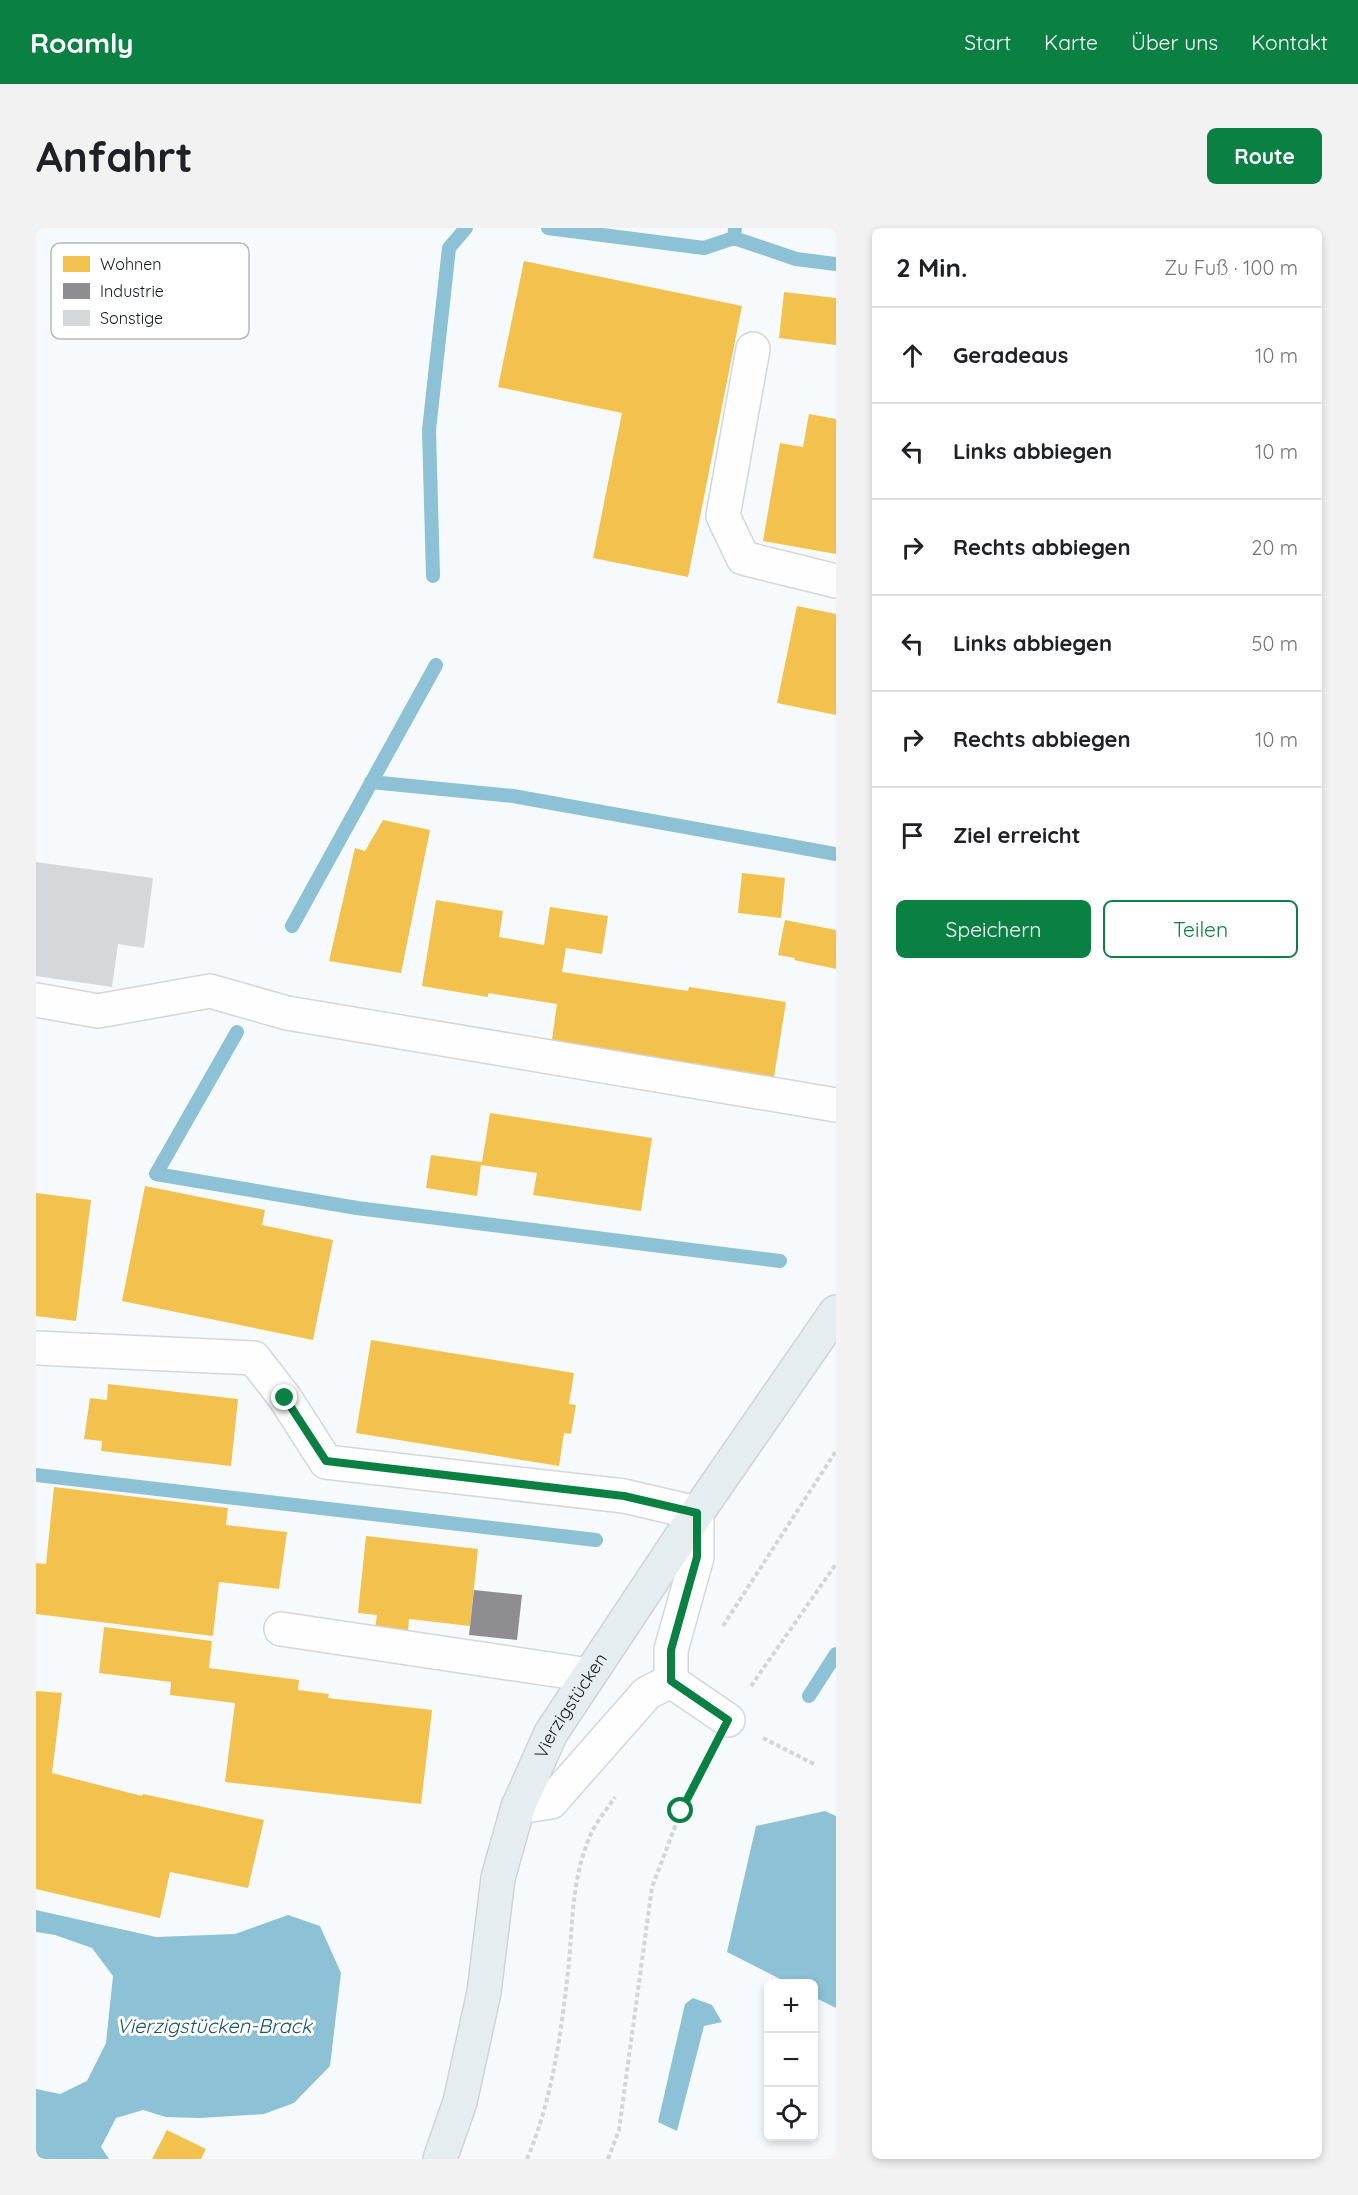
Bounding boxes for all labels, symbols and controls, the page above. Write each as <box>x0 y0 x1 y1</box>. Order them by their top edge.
text: Roamly <box>30 25 134 60</box>
text: Start <box>964 29 1011 55</box>
text: Karte <box>1044 29 1098 55</box>
text: Über uns <box>1131 29 1218 55</box>
text: Kontakt <box>1251 29 1328 55</box>
button: Route <box>1207 128 1322 184</box>
text: Anfahrt <box>36 130 193 183</box>
legend <box>51 243 249 339</box>
text: 2 Min. <box>896 251 967 284</box>
text: Wohnen <box>100 254 162 274</box>
text: Zu Fuß · 100 m <box>1164 255 1298 280</box>
text: Industrie <box>100 281 164 301</box>
text: Sonstige <box>100 308 163 328</box>
icon: ahead <box>896 339 929 372</box>
text: Geradeaus <box>953 341 1068 369</box>
text: 10 m <box>1255 343 1298 368</box>
icon: left <box>896 435 929 468</box>
text: Links abbiegen <box>953 437 1112 465</box>
text: 10 m <box>1255 439 1298 464</box>
icon: right <box>896 531 929 564</box>
text: Rechts abbiegen <box>953 533 1131 561</box>
text: 20 m <box>1251 535 1298 560</box>
icon: left <box>896 627 929 660</box>
text: Links abbiegen <box>953 629 1112 657</box>
text: 50 m <box>1252 631 1298 656</box>
icon: right <box>896 723 929 756</box>
text: Rechts abbiegen <box>953 725 1131 753</box>
text: 10 m <box>1255 727 1298 752</box>
icon: arrive <box>896 819 929 852</box>
text: Ziel erreicht <box>953 821 1081 849</box>
button: Speichern <box>896 900 1091 958</box>
button: Teilen <box>1103 900 1298 958</box>
route end <box>271 1384 297 1410</box>
street label: Vierzigstücken <box>529 1648 612 1762</box>
route start <box>667 1797 693 1823</box>
map controls <box>764 1979 818 2141</box>
button: + <box>764 1979 818 2033</box>
water label: Vierzigstücken-Brack <box>116 2013 314 2038</box>
button: − <box>764 2033 818 2087</box>
button: locate <box>764 2087 818 2141</box>

